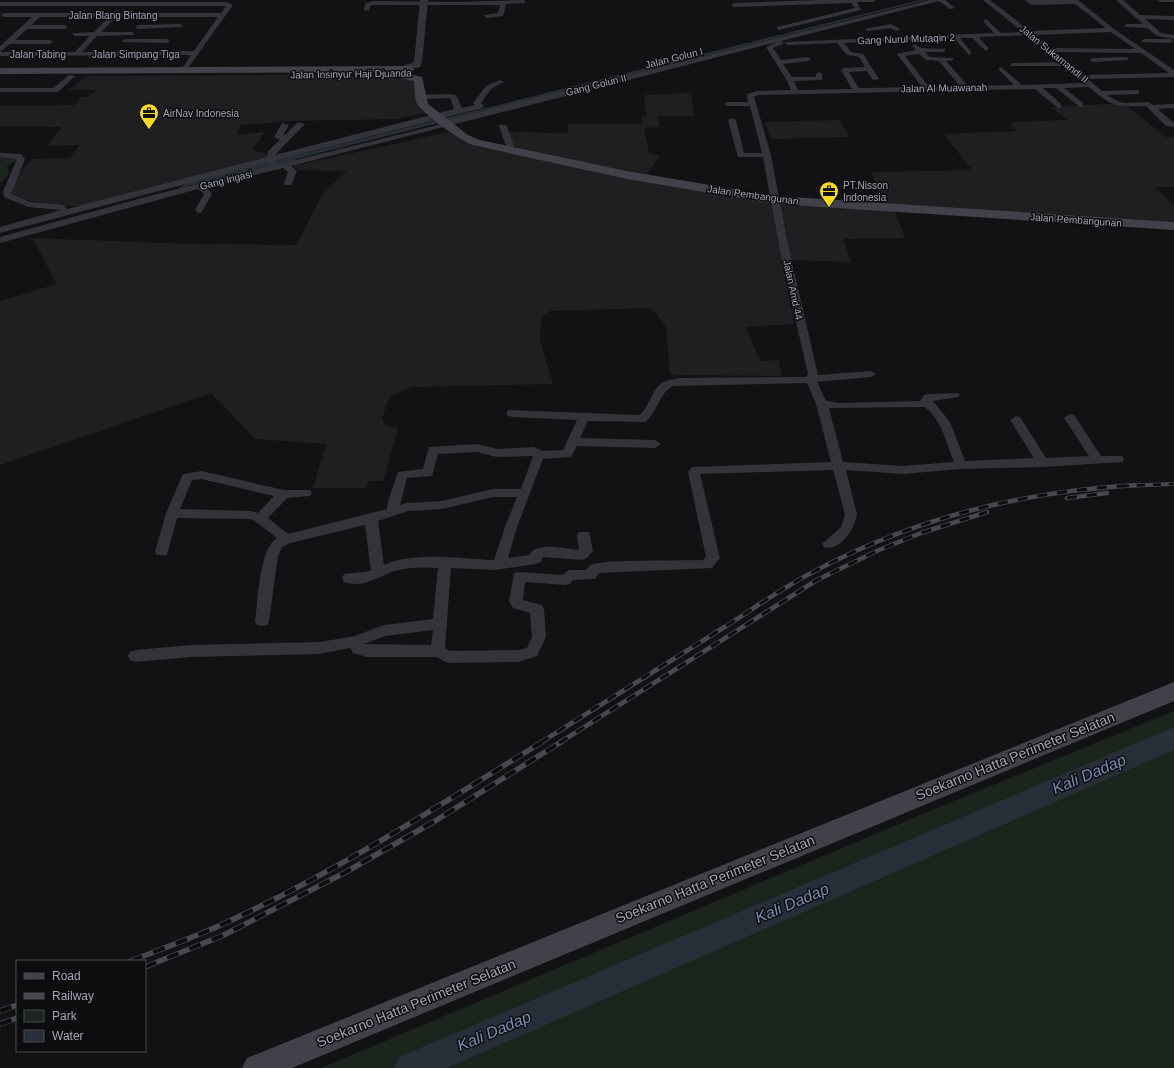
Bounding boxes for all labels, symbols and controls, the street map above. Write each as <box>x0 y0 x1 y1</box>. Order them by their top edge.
street label: Jalan Blang Bintang <box>69 10 157 21</box>
street label: Jalan Sukamandi II <box>1017 23 1091 85</box>
street label: Gang Nurul Mutaqin 2 <box>857 32 956 46</box>
street label: Jalan Golun I <box>644 46 704 70</box>
street label: Jalan Tabing <box>10 49 66 60</box>
street label: Jalan Simpang Tiga <box>92 49 180 60</box>
street label: Jalan Insinyur Haji Djuanda <box>290 67 412 81</box>
street label: Gang Golun II <box>564 72 628 98</box>
street label: Jalan Al Muawanah <box>901 82 987 94</box>
office icon: AirNav Indonesia <box>138 102 160 130</box>
place label: AirNav Indonesia <box>163 108 240 119</box>
street label: Gang Irigasi <box>199 168 253 192</box>
office icon: PT.Nisson Indonesia <box>818 180 840 208</box>
place label: PT.Nisson Indonesia <box>843 180 888 203</box>
street label: Jalan Pembangunan <box>707 183 799 207</box>
street label: Jalan Pembangunan <box>1030 211 1122 229</box>
street label: Jalan Amd 44 <box>781 259 805 321</box>
street label: Soekarno Hatta Perimeter Selatan <box>913 709 1117 803</box>
water label: Kali Dadap <box>1050 751 1128 797</box>
street label: Soekarno Hatta Perimeter Selatan <box>613 832 817 926</box>
water label: Kali Dadap <box>753 880 831 926</box>
street label: Soekarno Hatta Perimeter Selatan <box>314 956 518 1050</box>
legend <box>16 960 146 1052</box>
text: Road <box>52 969 81 983</box>
text: Railway <box>52 989 94 1003</box>
water label: Kali Dadap <box>455 1008 533 1054</box>
text: Park <box>52 1009 78 1023</box>
text: Water <box>52 1029 84 1043</box>

